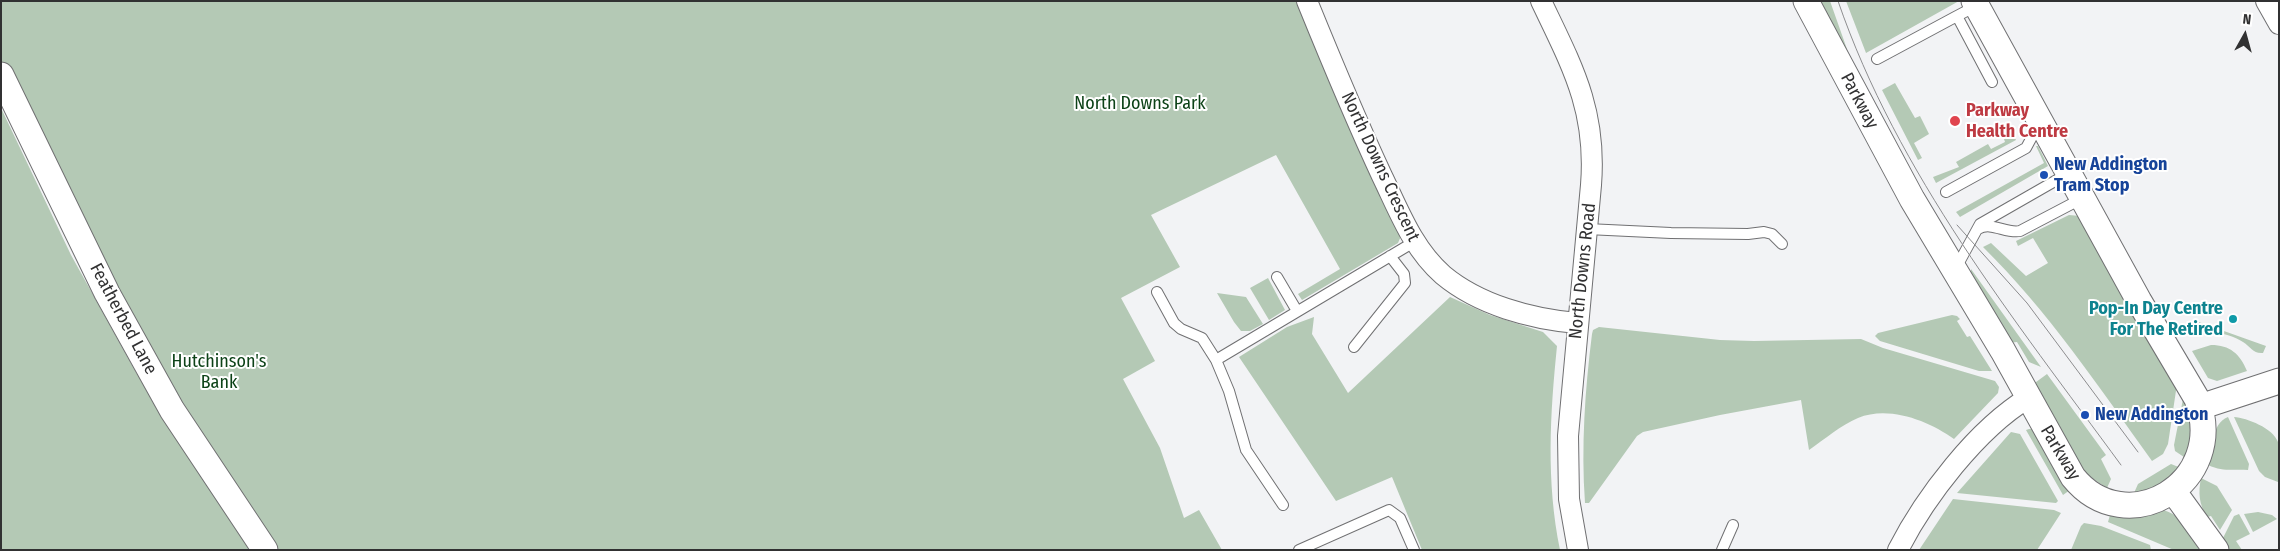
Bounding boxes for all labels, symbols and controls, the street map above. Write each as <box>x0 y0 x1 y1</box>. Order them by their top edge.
north arrow <box>2220 10 2270 60</box>
text: N <box>2242 11 2252 29</box>
street label: Parkway <box>1835 69 1883 133</box>
street label: North Downs Crescent <box>1336 89 1424 245</box>
park label: North Downs Park <box>1074 93 1206 115</box>
place label: Parkway Health Centre <box>1966 100 2068 142</box>
marker: Parkway Health Centre <box>1948 114 1962 128</box>
place label: New Addington Tram Stop <box>2054 154 2168 196</box>
marker: New Addington Tram Stop <box>2038 169 2050 181</box>
street label: North Downs Road <box>1565 202 1601 340</box>
street label: Featherbed Lane <box>85 260 161 378</box>
place label: Pop-In Day Centre For The Retired <box>2089 298 2223 340</box>
marker: Pop-In Day Centre For The Retired <box>2227 313 2239 325</box>
park label: Hutchinson's Bank <box>172 351 266 394</box>
place label: New Addington <box>2095 404 2209 426</box>
marker: New Addington <box>2079 409 2091 421</box>
street label: Parkway <box>2035 422 2085 484</box>

